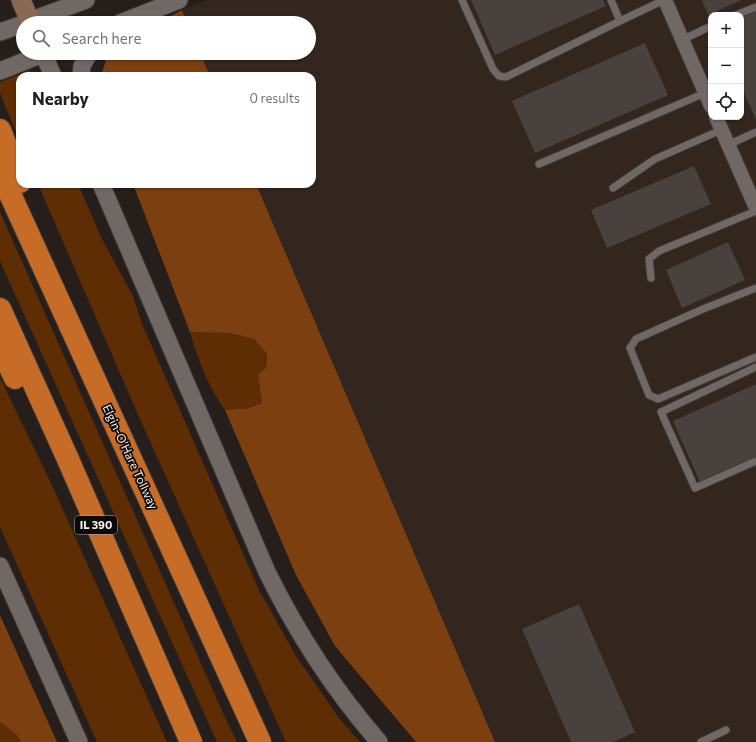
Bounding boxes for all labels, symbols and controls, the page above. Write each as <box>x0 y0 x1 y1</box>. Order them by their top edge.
map controls <box>708 12 744 120</box>
button: + <box>708 12 744 48</box>
search box <box>16 16 316 60</box>
icon: search <box>30 27 52 49</box>
text: Search here <box>62 29 141 47</box>
button: − <box>708 48 744 84</box>
button: locate <box>708 84 744 120</box>
text: Nearby <box>32 88 89 109</box>
text: 0 results <box>249 90 300 106</box>
street label: Elgin-O'Hare Tollway <box>100 402 161 511</box>
road number: IL 390 <box>75 516 117 534</box>

